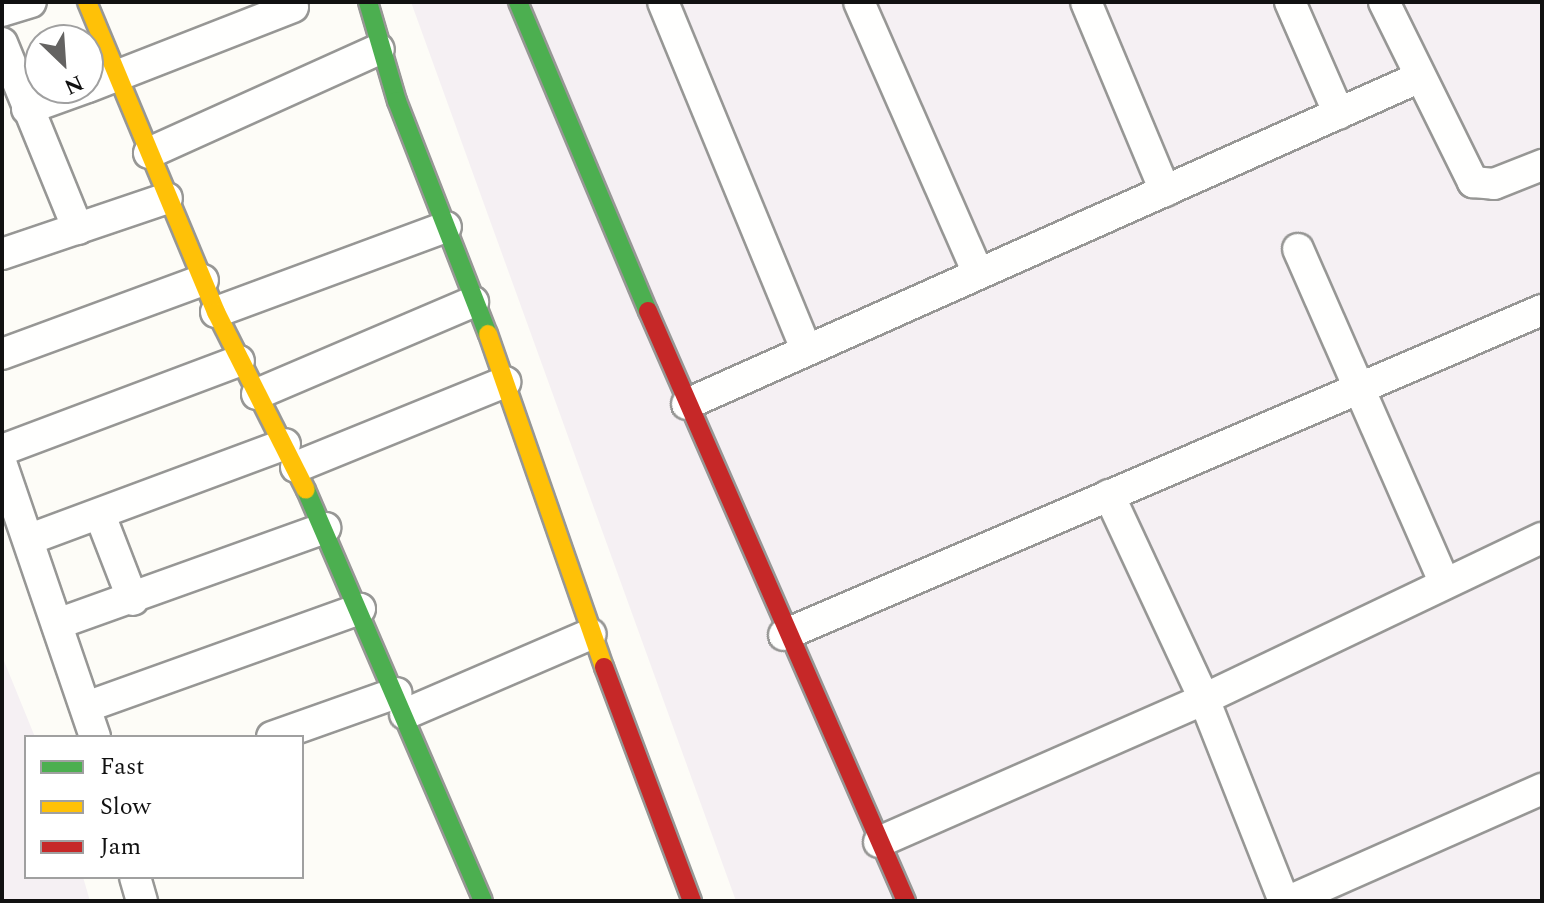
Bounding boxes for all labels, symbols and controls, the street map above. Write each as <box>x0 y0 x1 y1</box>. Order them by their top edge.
north arrow <box>24 24 104 104</box>
text: N <box>58 66 89 103</box>
legend <box>24 735 304 879</box>
text: Fast <box>100 749 145 785</box>
text: Slow <box>100 789 151 825</box>
text: Jam <box>100 829 141 865</box>

